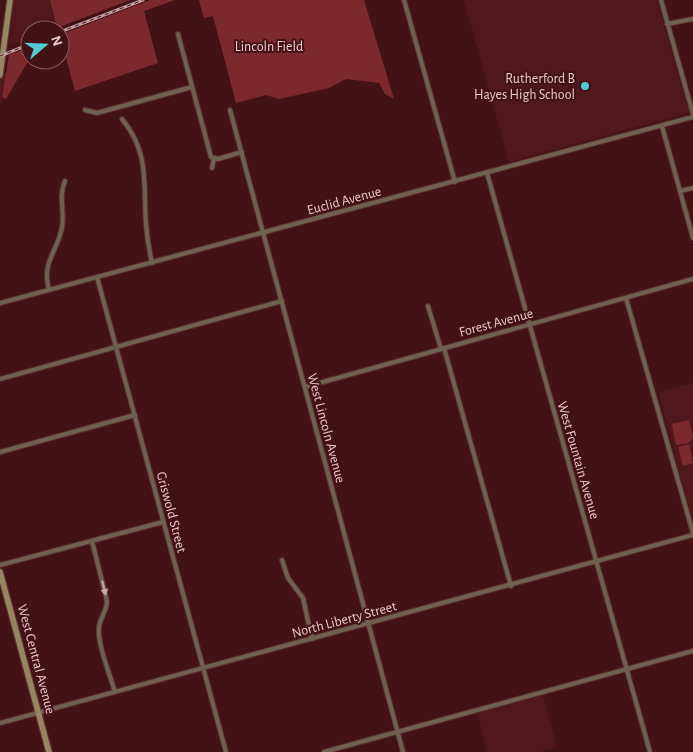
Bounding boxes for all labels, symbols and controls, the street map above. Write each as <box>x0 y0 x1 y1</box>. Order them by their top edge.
north arrow <box>20 20 70 70</box>
text: N <box>48 34 65 48</box>
park label: Lincoln Field <box>235 40 303 54</box>
place label: Rutherford B Hayes High School <box>474 72 575 102</box>
marker: Rutherford B Hayes High School <box>579 80 591 92</box>
street label: Euclid Avenue <box>306 184 383 218</box>
street label: Forest Avenue <box>458 306 535 340</box>
street label: West Lincoln Avenue <box>305 372 347 485</box>
street label: West Fountain Avenue <box>555 400 602 521</box>
street label: Griswold Street <box>153 470 189 555</box>
one-way arrow <box>100 581 108 596</box>
street label: North Liberty Street <box>290 599 399 641</box>
street label: West Central Avenue <box>15 603 57 716</box>

